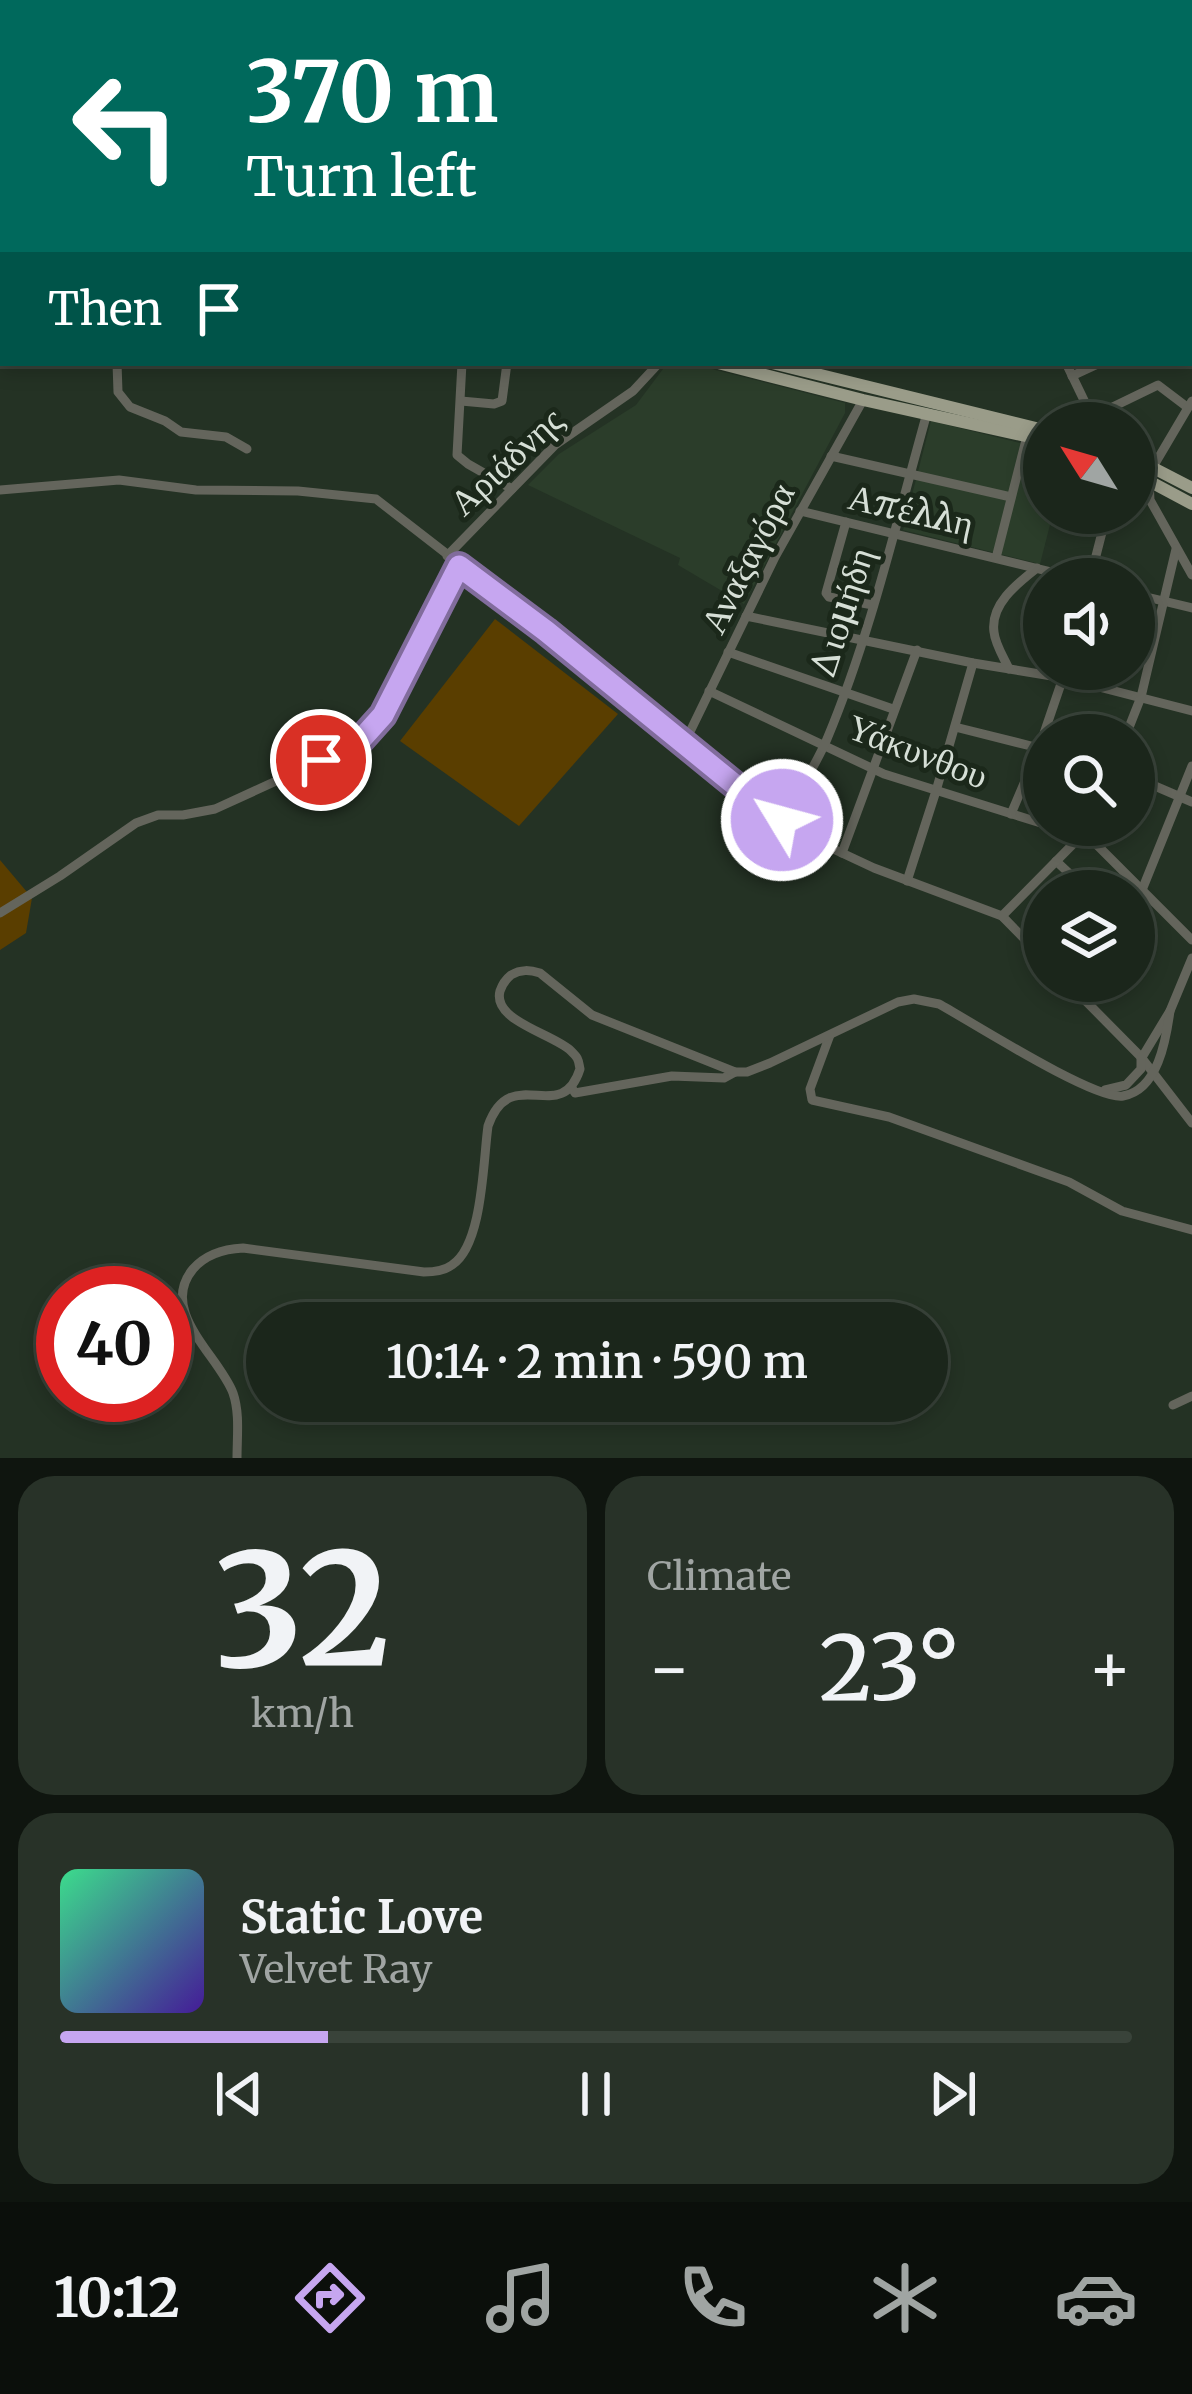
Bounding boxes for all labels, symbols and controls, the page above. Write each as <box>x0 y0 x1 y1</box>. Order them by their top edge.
text: 370 m <box>246 39 498 145</box>
icon: left <box>48 48 204 204</box>
text: Turn left <box>246 143 477 211</box>
icon: arrive <box>186 276 252 342</box>
text: Then <box>48 281 162 337</box>
street label: Αριάδνης <box>440 398 572 525</box>
north arrow <box>1023 402 1155 534</box>
map controls <box>1023 402 1155 1002</box>
street label: Απέλλη <box>844 474 978 547</box>
street label: Αναξαγόρα <box>690 475 805 641</box>
street label: Διομήδη <box>799 542 884 684</box>
button: sound <box>1023 558 1155 690</box>
street label: Υάκυνθου <box>841 704 994 799</box>
pin <box>270 709 372 811</box>
button: search <box>1023 714 1155 846</box>
icon: arrive <box>288 727 354 793</box>
position arrow <box>719 757 845 883</box>
button: layers <box>1023 870 1155 1002</box>
speed limit sign: 40 <box>36 1266 192 1422</box>
text: 10:14 · 2 min · 590 m <box>386 1334 808 1390</box>
text: 32 <box>214 1512 391 1709</box>
text: Climate <box>647 1552 791 1601</box>
text: 23° <box>819 1611 960 1725</box>
text: − <box>647 1627 691 1710</box>
text: + <box>1088 1627 1132 1710</box>
text: km/h <box>251 1689 354 1738</box>
text: Static Love <box>240 1889 483 1945</box>
text: Velvet Ray <box>240 1945 432 1994</box>
icon: previous <box>206 2061 272 2127</box>
icon: pause <box>563 2061 629 2127</box>
icon: next <box>920 2061 986 2127</box>
icon: directions <box>288 2256 372 2340</box>
icon: music <box>479 2256 563 2340</box>
icon: phone <box>671 2256 755 2340</box>
icon: climate <box>863 2256 947 2340</box>
icon: car <box>1054 2256 1138 2340</box>
text: 10:12 <box>54 2264 180 2332</box>

